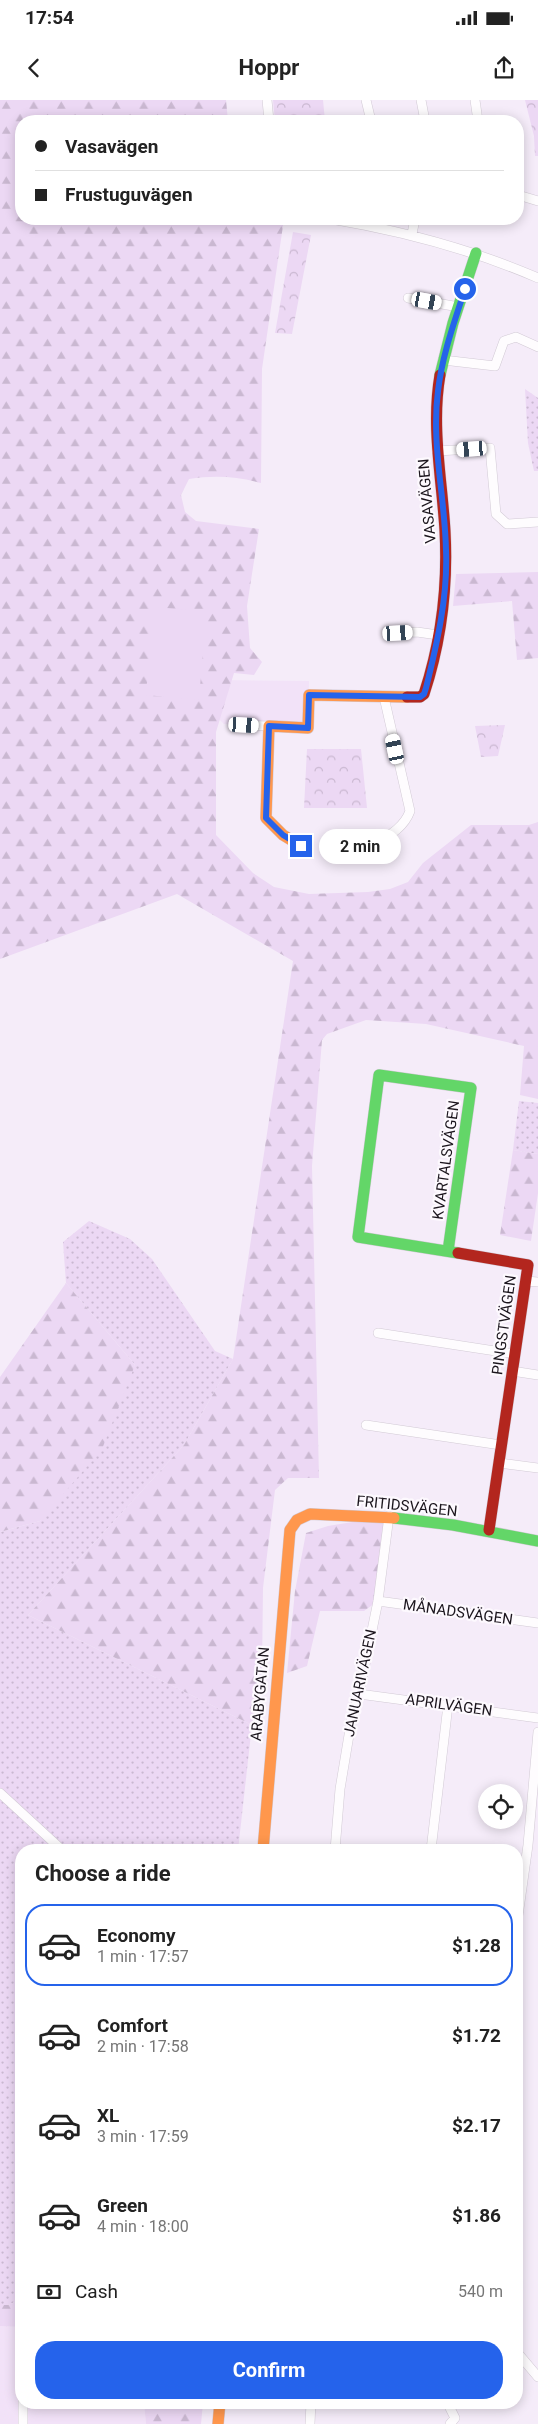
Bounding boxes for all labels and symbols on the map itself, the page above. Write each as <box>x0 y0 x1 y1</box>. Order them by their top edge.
route start <box>454 278 476 300</box>
car <box>410 291 443 311</box>
car <box>456 440 487 458</box>
street label: VASAVÄGEN <box>414 458 440 544</box>
car <box>382 625 413 641</box>
car <box>228 717 259 733</box>
car <box>384 733 405 765</box>
callout: 2 min <box>318 828 401 864</box>
route end <box>290 835 312 857</box>
street label: KVARTALSVÄGEN <box>429 1099 463 1221</box>
street label: PINGSTVÄGEN <box>488 1274 520 1376</box>
street label: FRITIDSVÄGEN <box>356 1492 458 1520</box>
street label: MÅNADSVÄGEN <box>402 1595 514 1629</box>
street label: JANUARIVÄGEN <box>340 1628 380 1738</box>
street label: ARABYGATAN <box>247 1646 273 1742</box>
street label: APRILVÄGEN <box>404 1690 494 1720</box>

